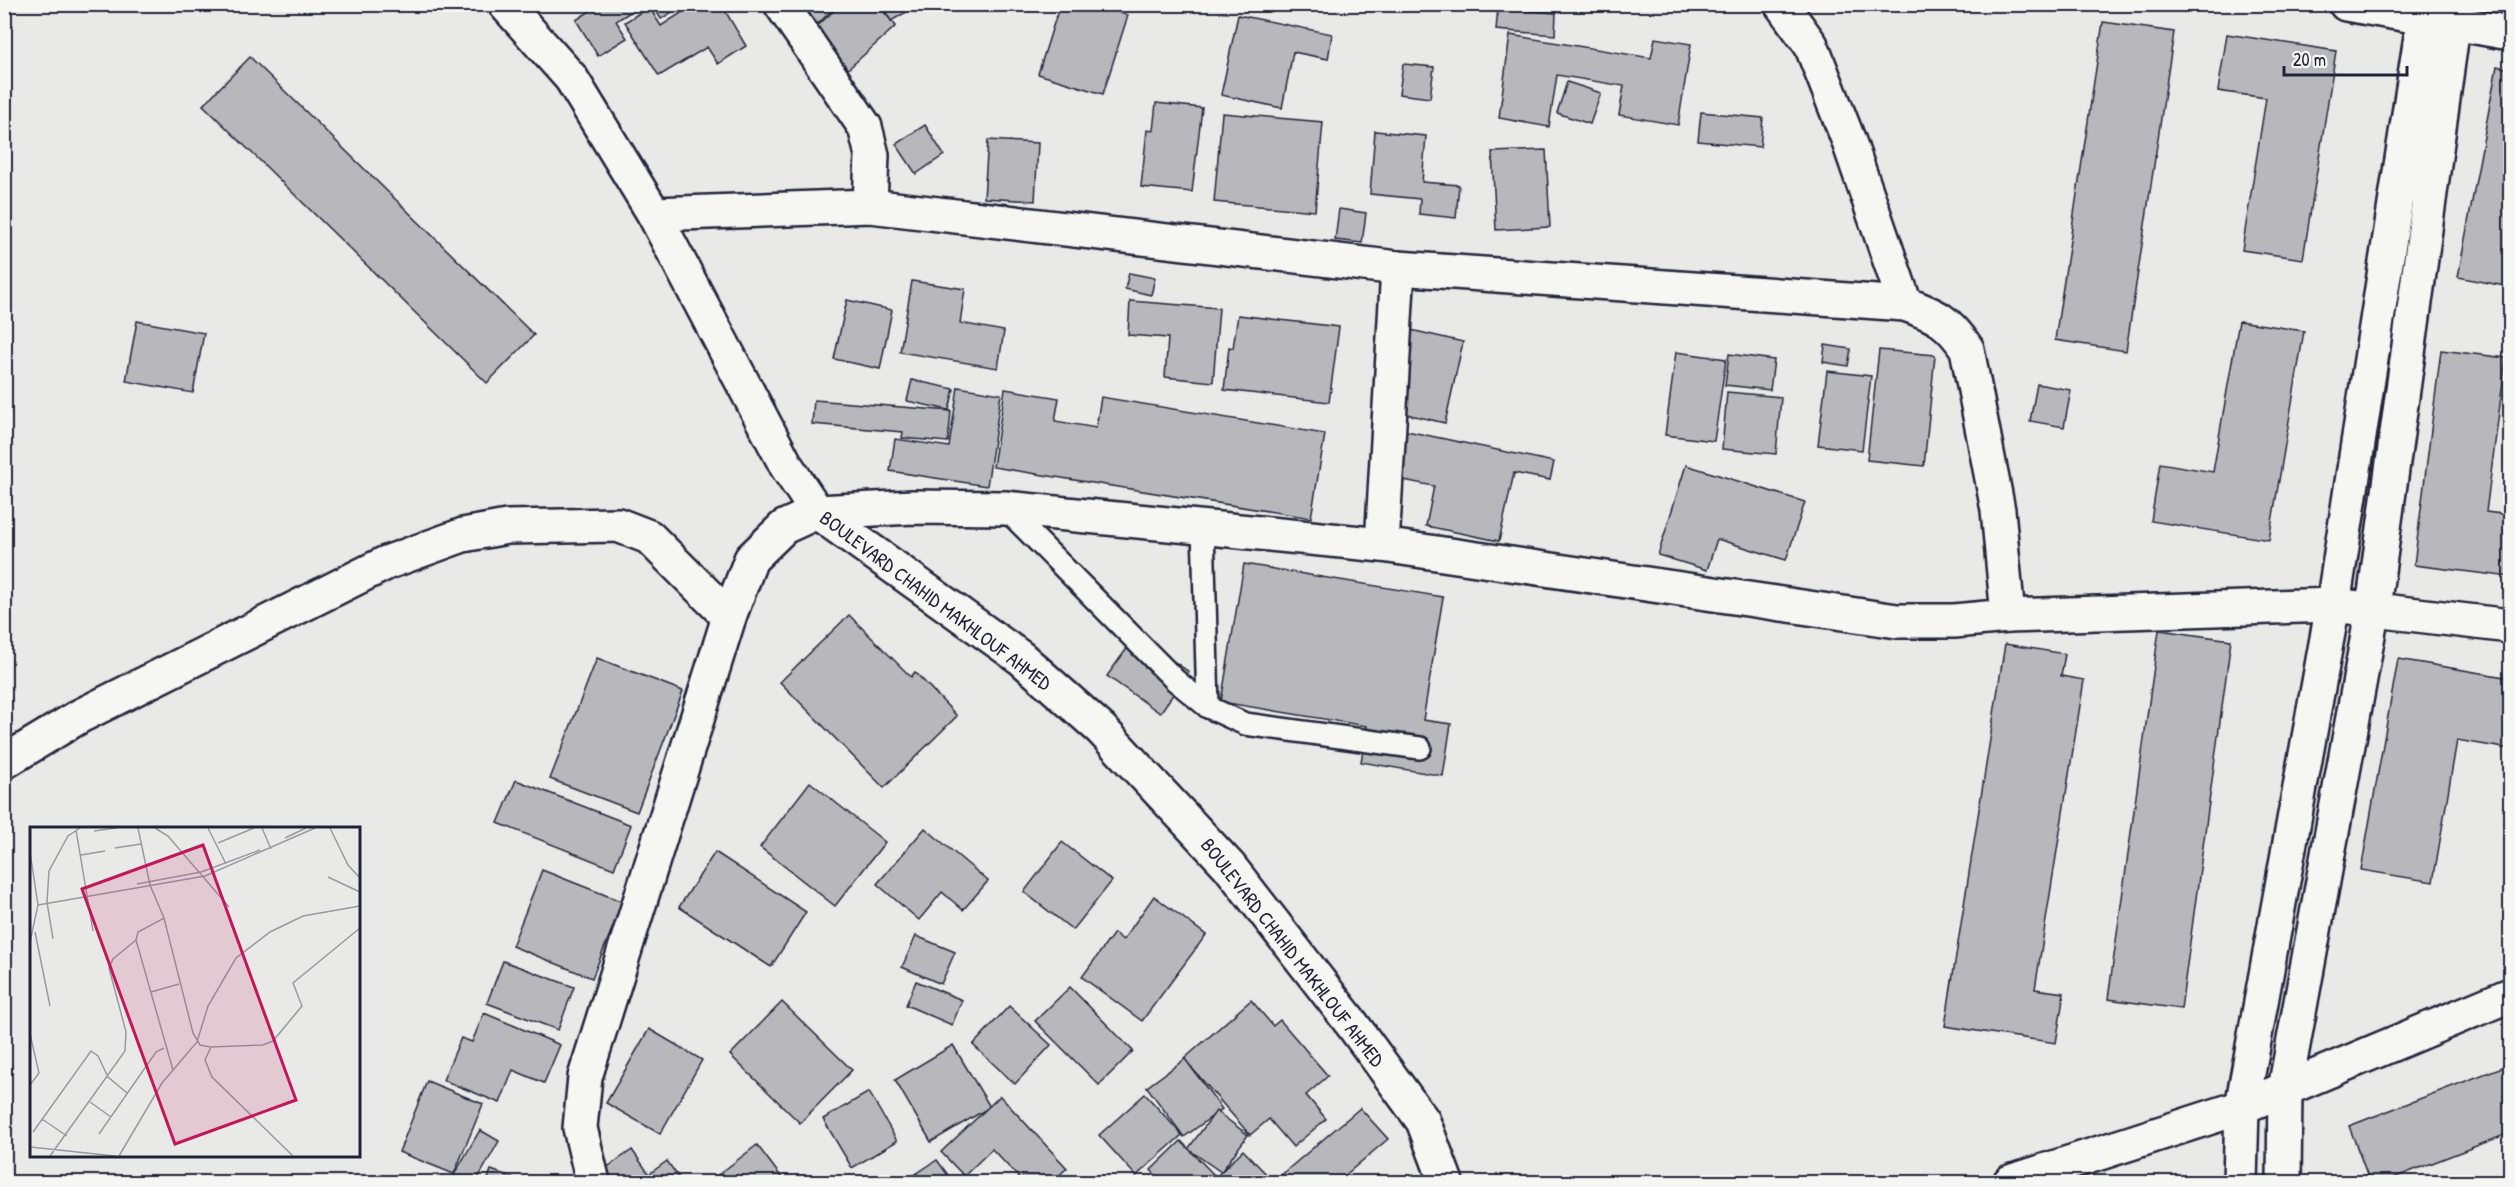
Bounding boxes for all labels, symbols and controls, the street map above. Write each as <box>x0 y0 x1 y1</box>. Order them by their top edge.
scale bar <box>2284 39 2407 77</box>
text: 20 m <box>2293 47 2326 72</box>
street label: BOULEVARD CHAHID MAKHLOUF AHMED <box>815 504 1058 696</box>
inset map <box>30 827 360 1157</box>
street label: BOULEVARD CHAHID MAKHLOUF AHMED <box>1195 832 1391 1072</box>

